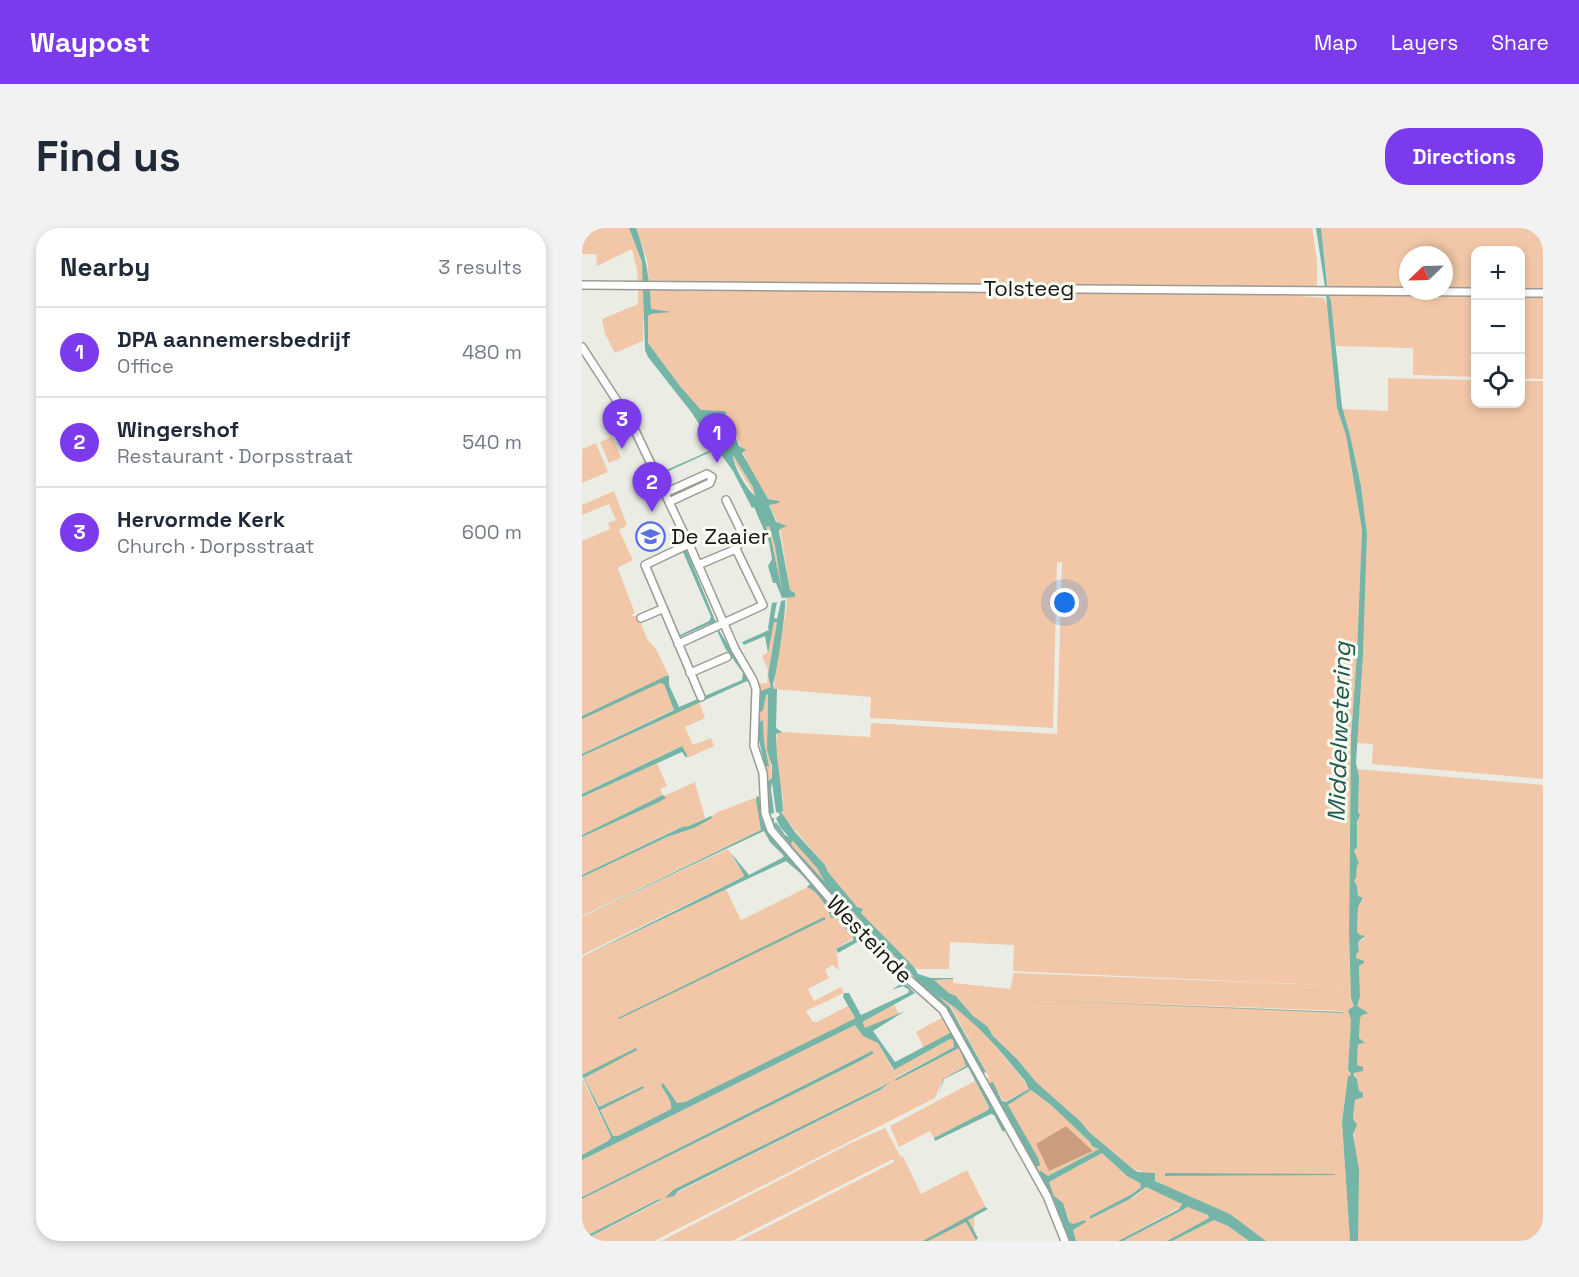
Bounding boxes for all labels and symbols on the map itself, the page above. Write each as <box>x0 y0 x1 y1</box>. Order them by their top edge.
north arrow <box>1399 246 1453 300</box>
street label: Tolsteeg <box>984 274 1074 302</box>
pin: 3 <box>602 400 642 449</box>
pin: 1 <box>698 414 736 463</box>
pin: 2 <box>632 462 672 512</box>
school or university icon: De Zaaier <box>634 520 666 552</box>
place label: De Zaaier <box>671 522 769 550</box>
your location <box>1050 588 1079 617</box>
water label: Middelwetering <box>1320 640 1358 823</box>
street label: Westeinde <box>821 889 919 989</box>

